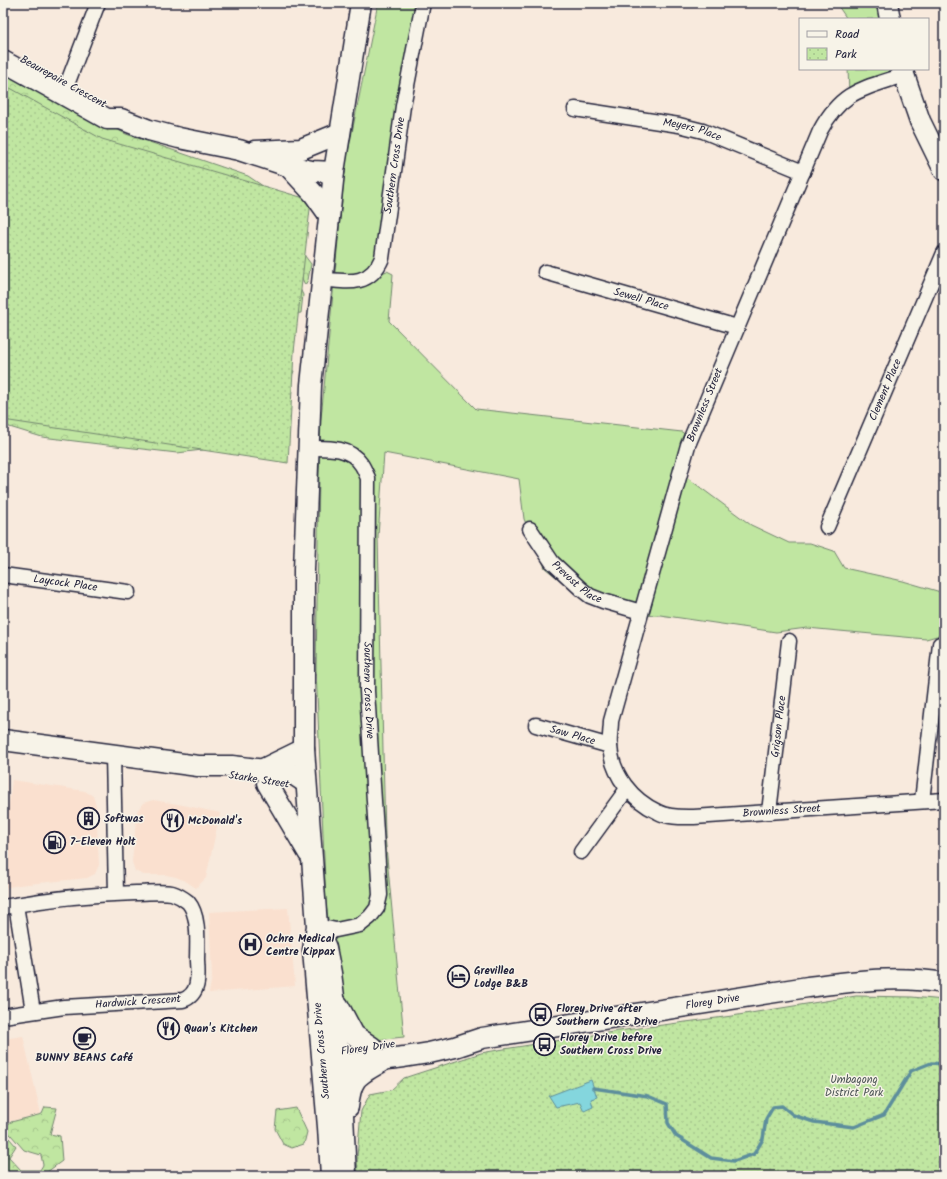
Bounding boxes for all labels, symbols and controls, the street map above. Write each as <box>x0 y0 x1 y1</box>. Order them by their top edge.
legend <box>799 18 929 70</box>
text: Road <box>835 25 860 44</box>
text: Park <box>835 45 857 64</box>
street label: Beaurepaire Crescent <box>16 51 110 114</box>
street label: Meyers Place <box>661 114 724 147</box>
street label: Southern Cross Drive <box>379 116 410 215</box>
street label: Sewell Place <box>611 283 671 316</box>
street label: Clement Place <box>864 356 907 424</box>
street label: Brownless Street <box>682 365 728 445</box>
street label: Prevost Place <box>547 557 604 609</box>
street label: Laycock Place <box>32 570 99 597</box>
street label: Southern Cross Drive <box>358 642 379 739</box>
street label: Grigson Place <box>766 695 792 758</box>
street label: Saw Place <box>548 720 597 750</box>
street label: Starke Street <box>227 766 291 794</box>
street label: Brownless Street <box>742 799 822 823</box>
building icon: Softwas <box>75 806 101 832</box>
restaurant icon: McDonald's <box>159 808 185 834</box>
place label: Softwas <box>104 810 144 828</box>
place label: McDonald's <box>188 812 243 830</box>
fuel station icon: 7-Eleven Holt <box>41 829 67 855</box>
place label: 7-Eleven Holt <box>70 833 137 851</box>
place label: Ochre Medical Centre Kippax <box>266 930 336 961</box>
hospital icon: Ochre Medical Centre Kippax <box>238 932 264 958</box>
place label: Grevillea Lodge B&B <box>474 962 528 993</box>
hotel icon: Grevillea Lodge B&B <box>446 964 472 990</box>
street label: Florey Drive <box>684 989 741 1015</box>
street label: Hardwick Crescent <box>94 990 182 1014</box>
place label: Florey Drive after Southern Cross Drive <box>556 1000 658 1031</box>
street label: Southern Cross Drive <box>309 1002 335 1100</box>
bus stop icon: Florey Drive after Southern Cross Drive <box>527 1002 553 1028</box>
restaurant icon: Quan's Kitchen <box>155 1016 181 1042</box>
place label: Quan's Kitchen <box>184 1020 258 1038</box>
cafe icon: BUNNY BEANS Café <box>71 1025 97 1051</box>
place label: Florey Drive before Southern Cross Drive <box>560 1029 662 1060</box>
bus stop icon: Florey Drive before Southern Cross Drive <box>531 1031 557 1057</box>
street label: Florey Drive <box>340 1035 396 1061</box>
place label: BUNNY BEANS Café <box>36 1049 133 1067</box>
park label: Umbagong District Park <box>825 1071 884 1102</box>

